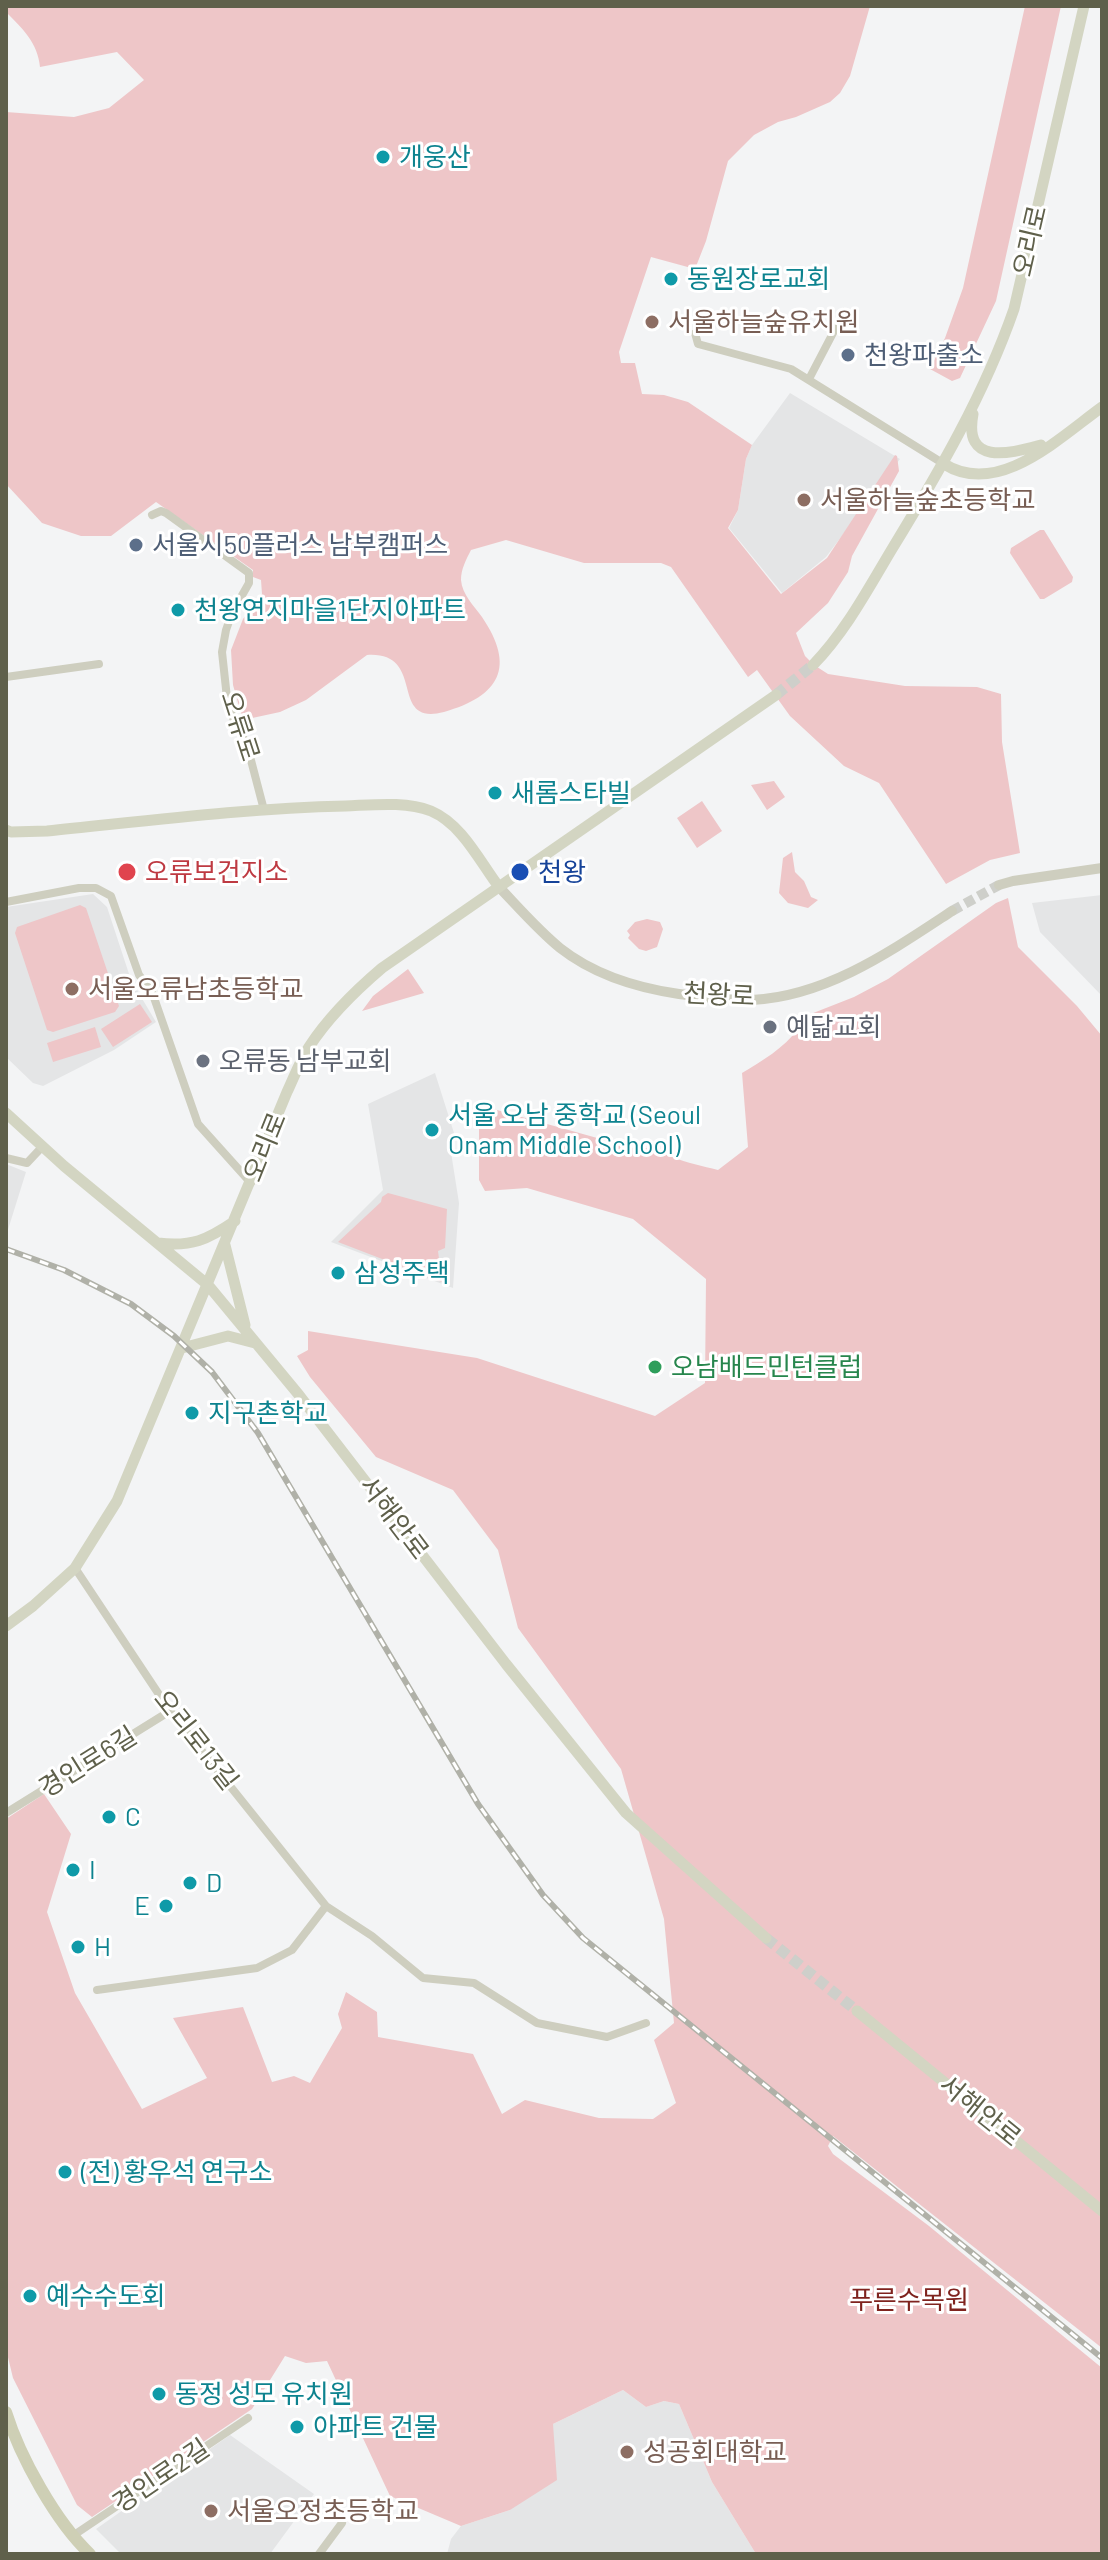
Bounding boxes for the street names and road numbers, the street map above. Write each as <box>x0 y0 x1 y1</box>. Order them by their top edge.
street label: 오리로 <box>1007 203 1053 279</box>
street label: 오류로 <box>214 687 266 765</box>
street label: 천왕로 <box>682 978 756 1012</box>
street label: 오리로 <box>237 1108 293 1186</box>
street label: 서해안로 <box>353 1470 435 1566</box>
street label: 오리로13길 <box>147 1684 245 1796</box>
street label: 경인로6길 <box>33 1720 143 1804</box>
street label: 서해안로 <box>933 2069 1027 2153</box>
street label: 경인로2길 <box>107 2432 215 2520</box>

